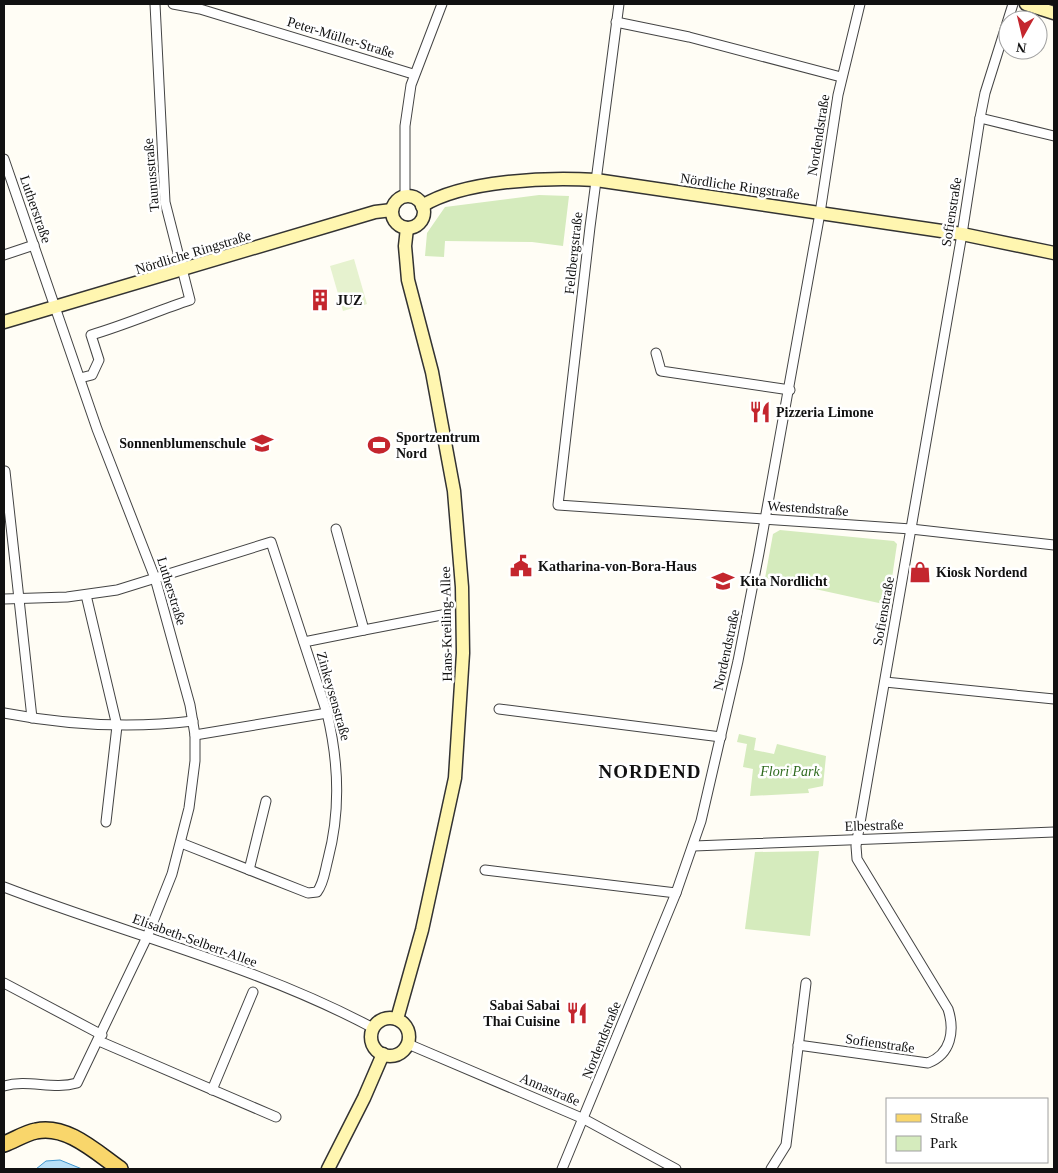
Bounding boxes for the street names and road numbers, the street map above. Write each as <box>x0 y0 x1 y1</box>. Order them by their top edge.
street label: Peter-Müller-Straße <box>285 14 396 61</box>
street label: Nordendstraße <box>805 93 832 177</box>
street label: Taunusstraße <box>141 138 162 212</box>
street label: Nördliche Ringstraße <box>679 171 800 202</box>
street label: Lutherstraße <box>17 173 54 245</box>
street label: Sofienstraße <box>939 176 964 248</box>
street label: Feldbergstraße <box>562 211 585 295</box>
street label: Nördliche Ringstraße <box>134 228 253 277</box>
street label: Westendstraße <box>767 498 849 519</box>
street label: Lutherstraße <box>154 555 189 627</box>
street label: Hans-Kreiling-Allee <box>438 566 455 682</box>
street label: Sofienstraße <box>870 575 897 647</box>
street label: Nordendstraße <box>711 608 742 692</box>
street label: Zinkeysenstraße <box>314 650 353 742</box>
street label: Elbestraße <box>844 817 904 834</box>
street label: Elisabeth-Selbert-Allee <box>131 911 259 970</box>
street label: Nordendstraße <box>579 999 624 1081</box>
street label: Sofienstraße <box>844 1031 916 1056</box>
street label: Annastraße <box>518 1070 582 1109</box>

